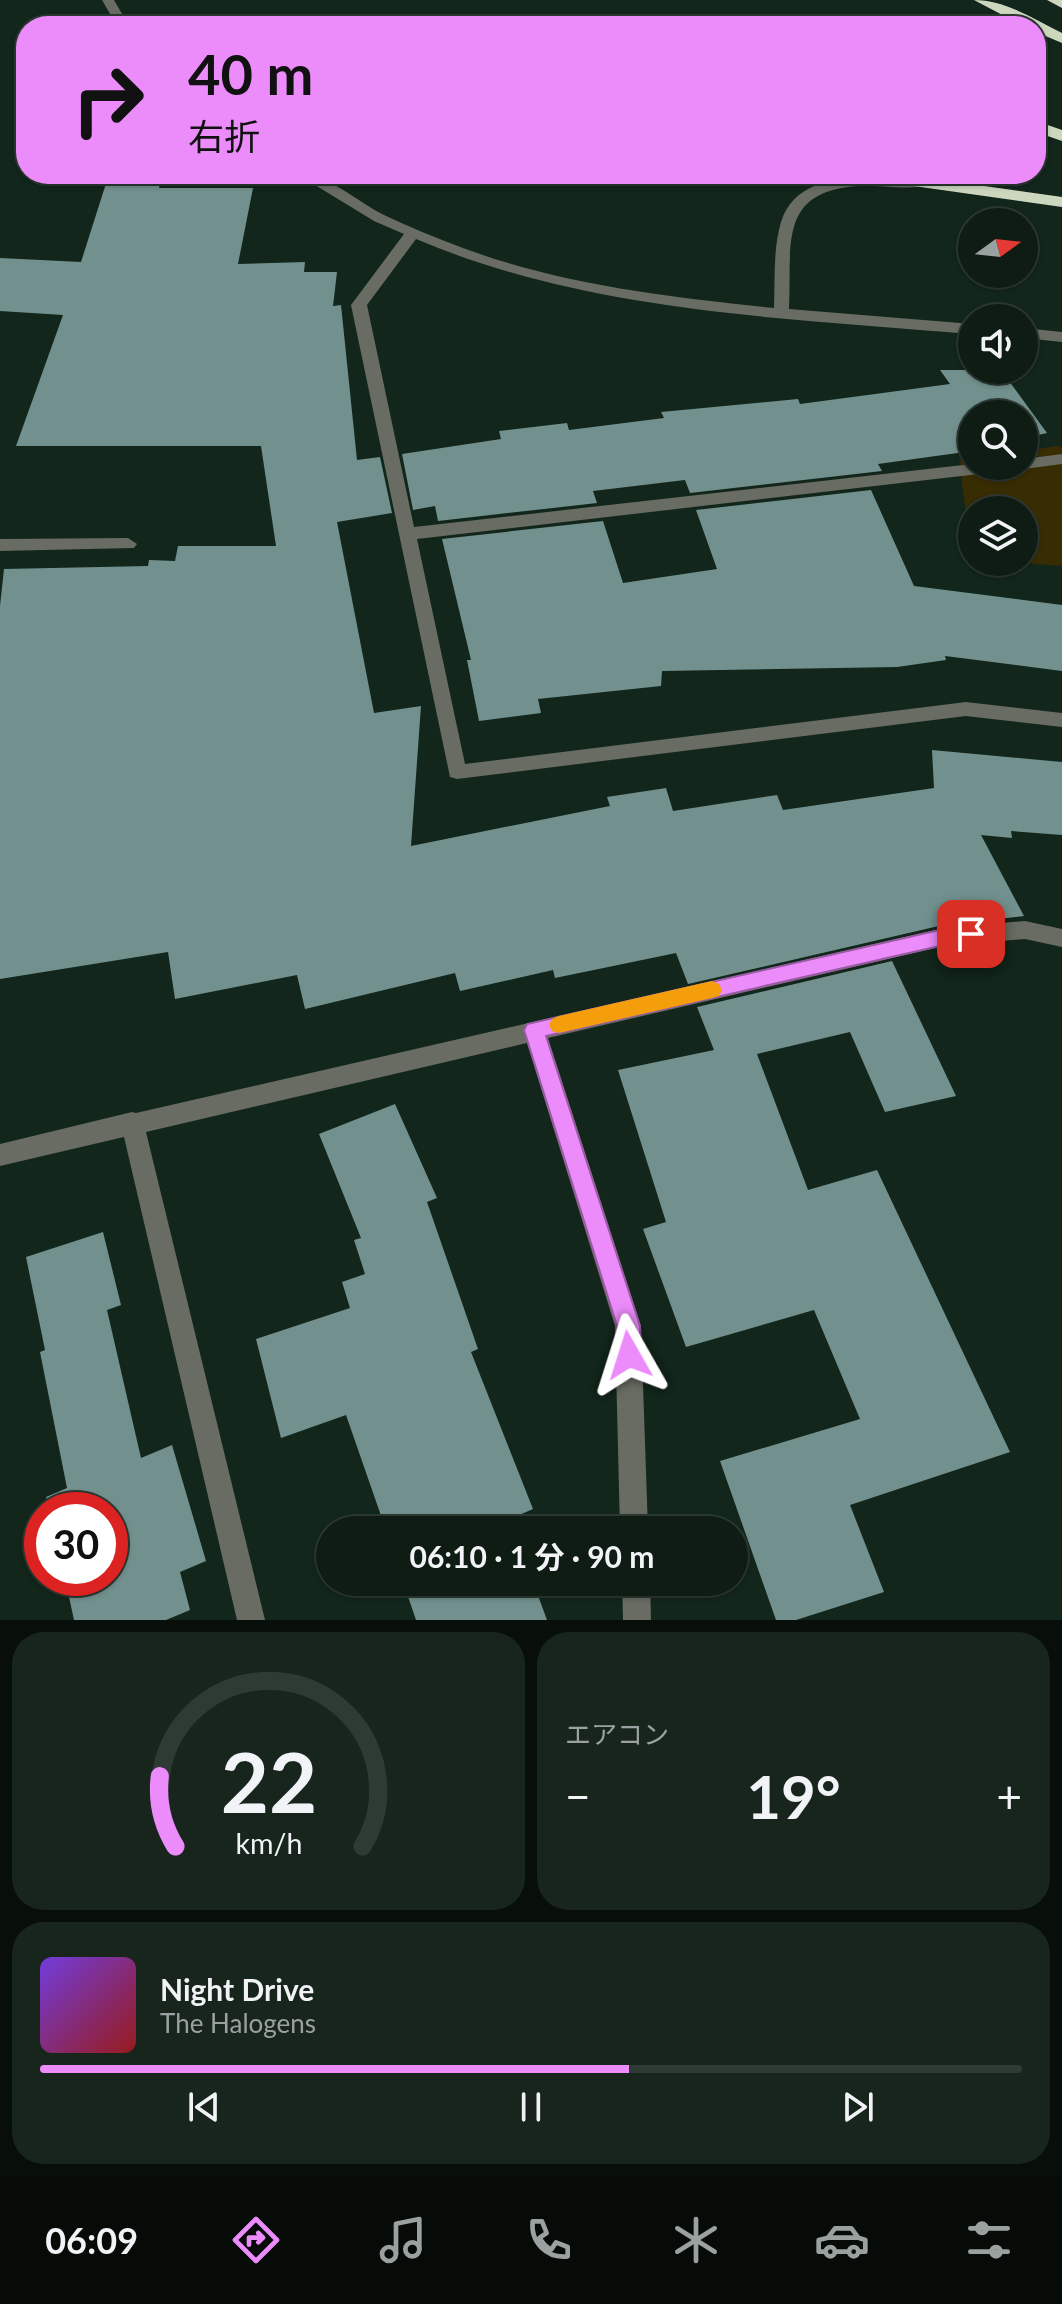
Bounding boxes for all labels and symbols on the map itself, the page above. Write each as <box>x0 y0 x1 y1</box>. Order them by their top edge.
north arrow <box>958 208 1038 288</box>
pin <box>937 900 1005 968</box>
position arrow <box>587 1313 671 1397</box>
speed limit sign: 30 <box>24 1492 128 1596</box>

